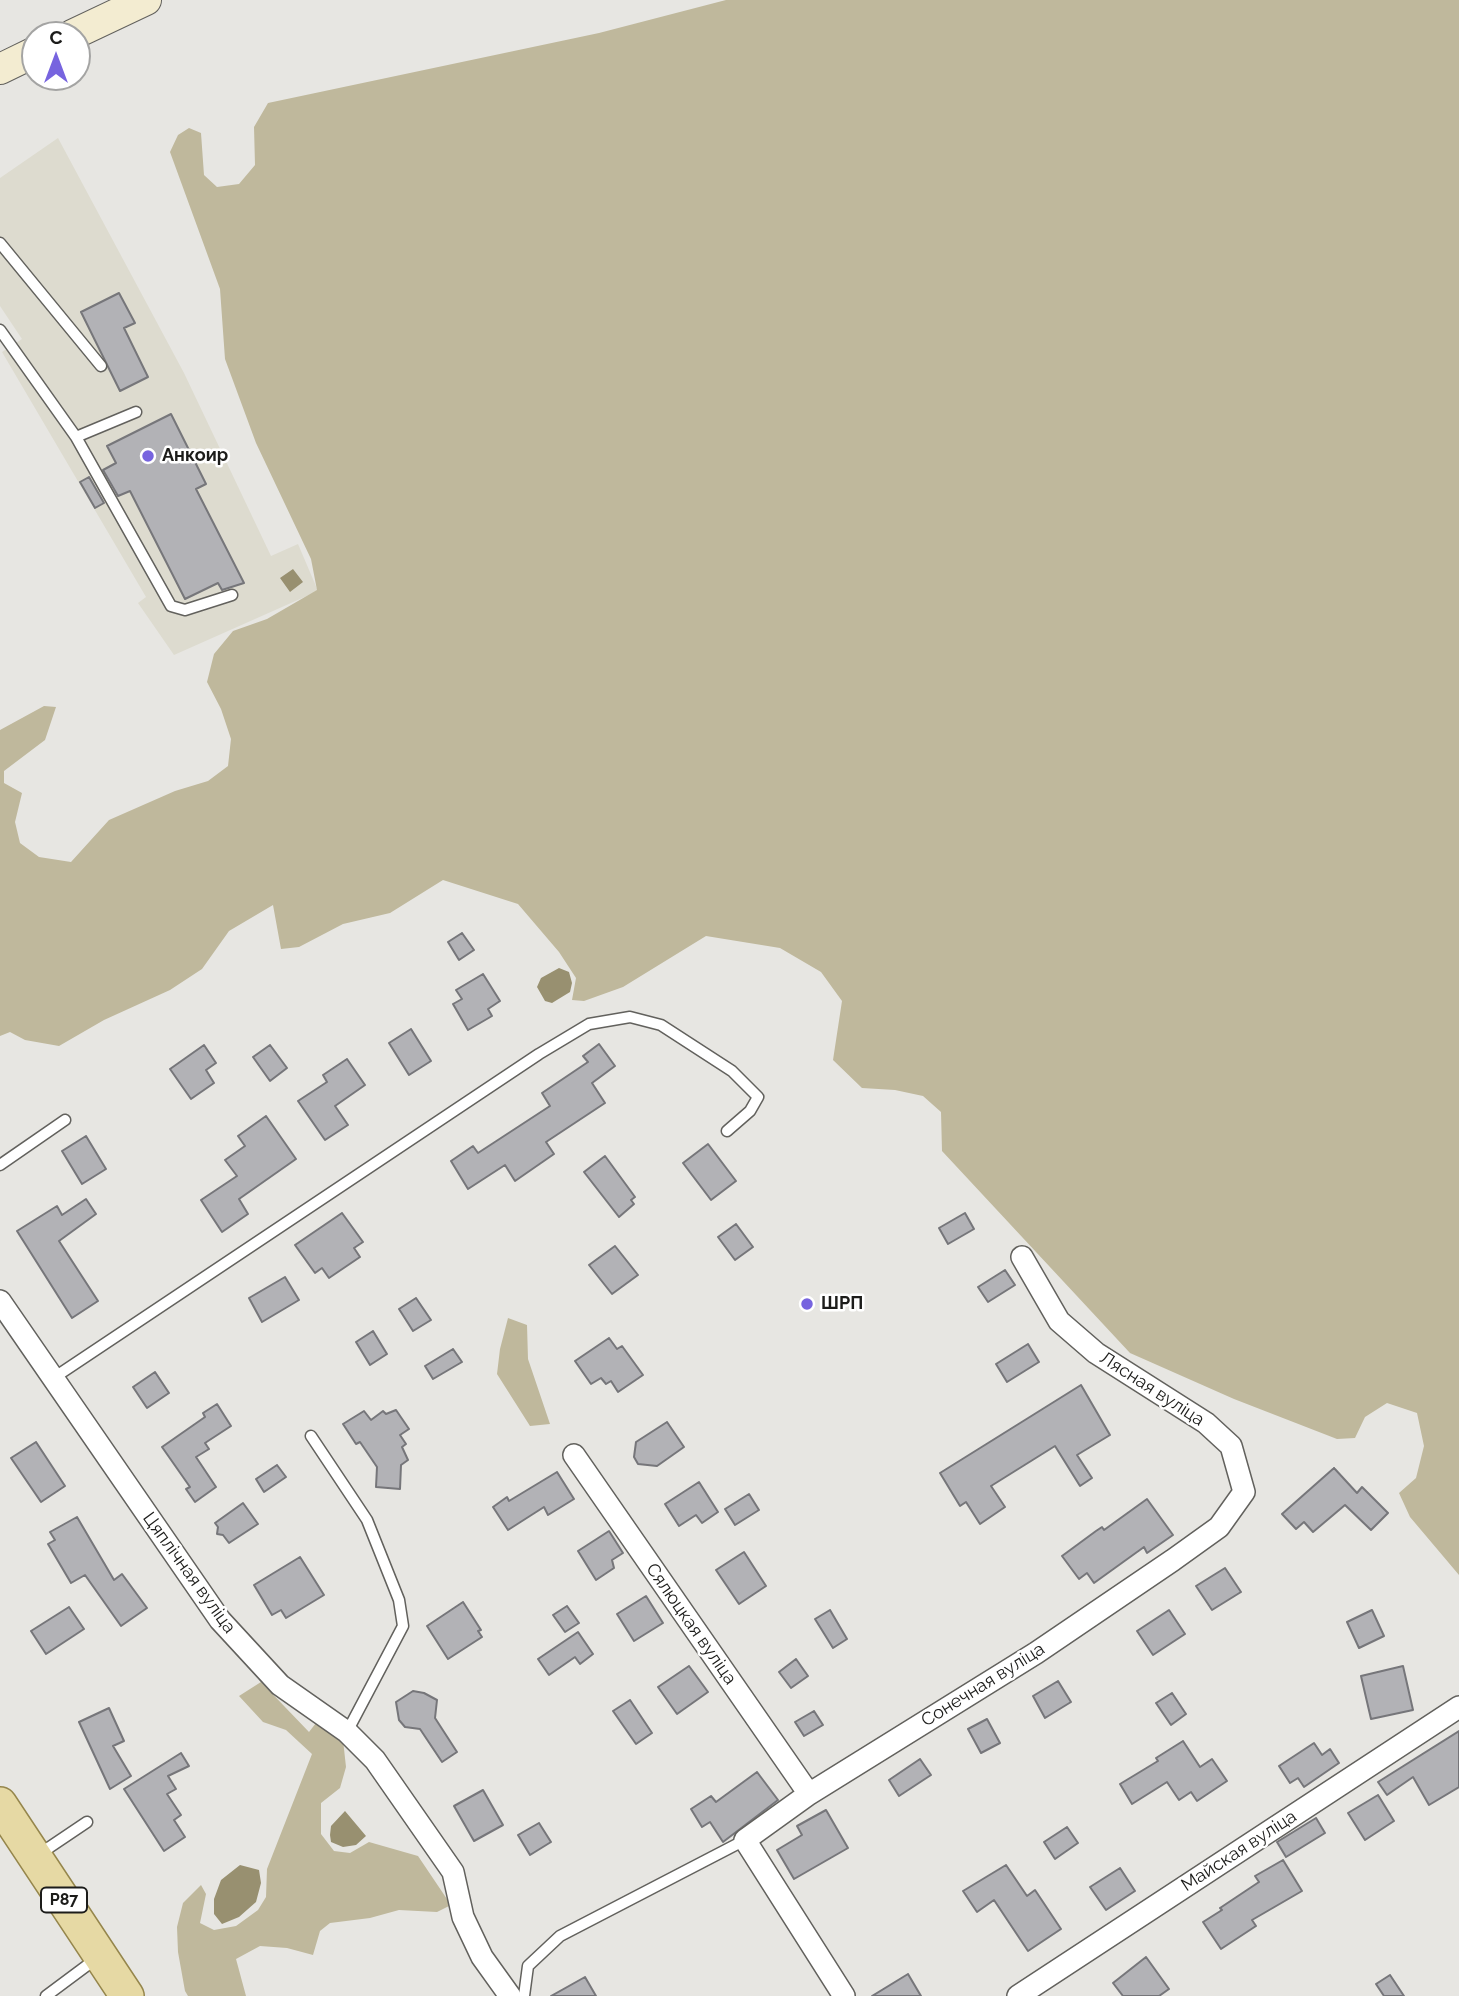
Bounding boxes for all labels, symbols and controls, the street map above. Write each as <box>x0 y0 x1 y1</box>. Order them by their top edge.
north arrow <box>21 21 91 91</box>
text: С <box>49 26 63 48</box>
place label: Анкоир <box>162 445 228 467</box>
marker: Анкоир <box>140 448 156 464</box>
place label: ШРП <box>821 1293 863 1315</box>
marker: ШРП <box>799 1296 815 1312</box>
street label: Лясная вуліца <box>1096 1347 1208 1431</box>
street label: Цяплічная вуліца <box>138 1508 240 1638</box>
street label: Сялюцкая вуліца <box>641 1559 741 1689</box>
street label: Сонечная вуліца <box>917 1638 1049 1732</box>
street label: Майская вуліца <box>1177 1806 1301 1896</box>
road number: Р87 <box>41 1888 87 1912</box>

